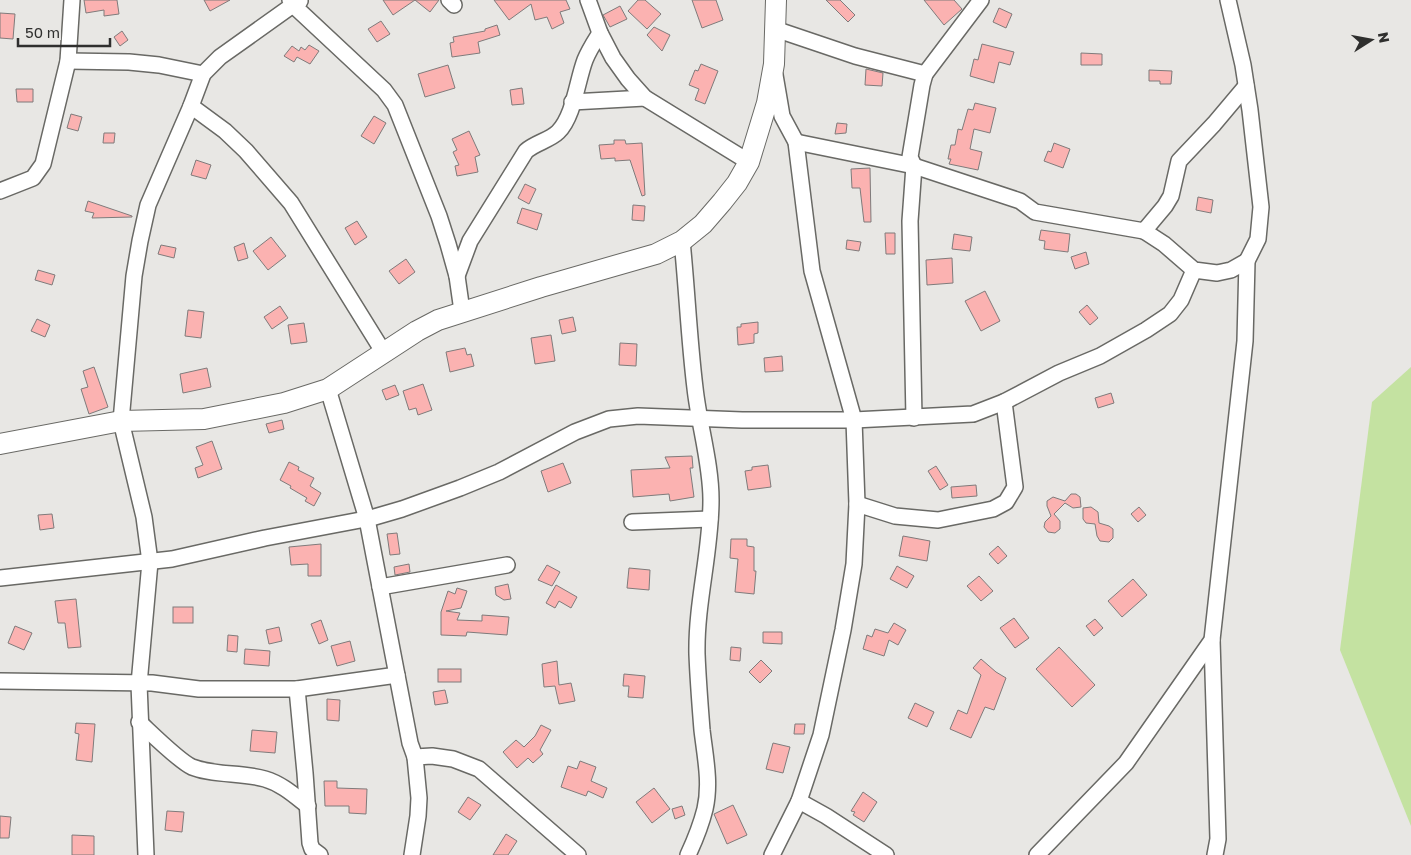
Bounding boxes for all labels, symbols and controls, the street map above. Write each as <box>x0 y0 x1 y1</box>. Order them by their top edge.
scale bar <box>18 15 110 47</box>
north arrow <box>1346 15 1396 65</box>
text: 50 m <box>25 23 60 41</box>
text: N <box>1375 31 1394 44</box>

